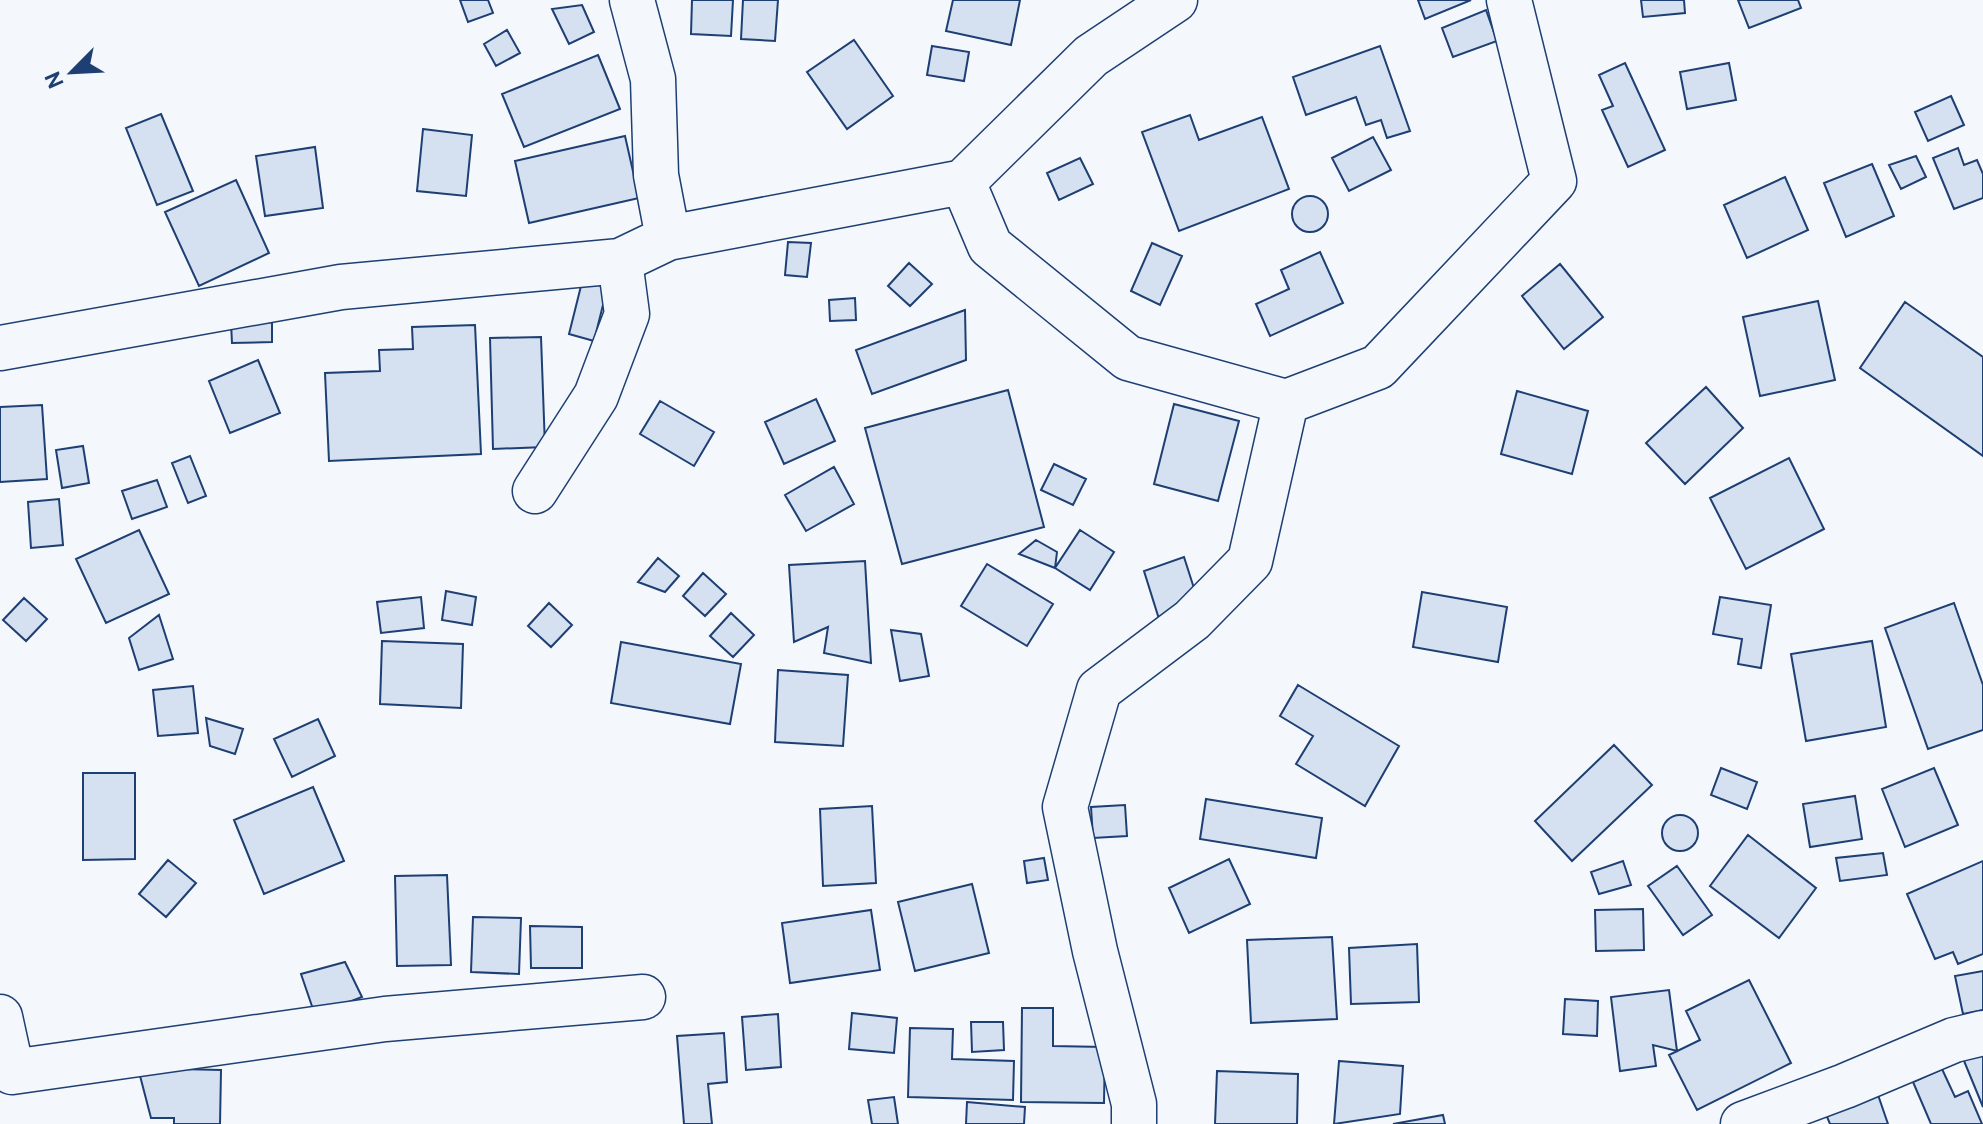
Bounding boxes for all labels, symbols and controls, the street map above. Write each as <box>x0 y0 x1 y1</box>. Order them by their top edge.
north arrow <box>32 32 112 112</box>
text: N <box>39 67 70 93</box>

